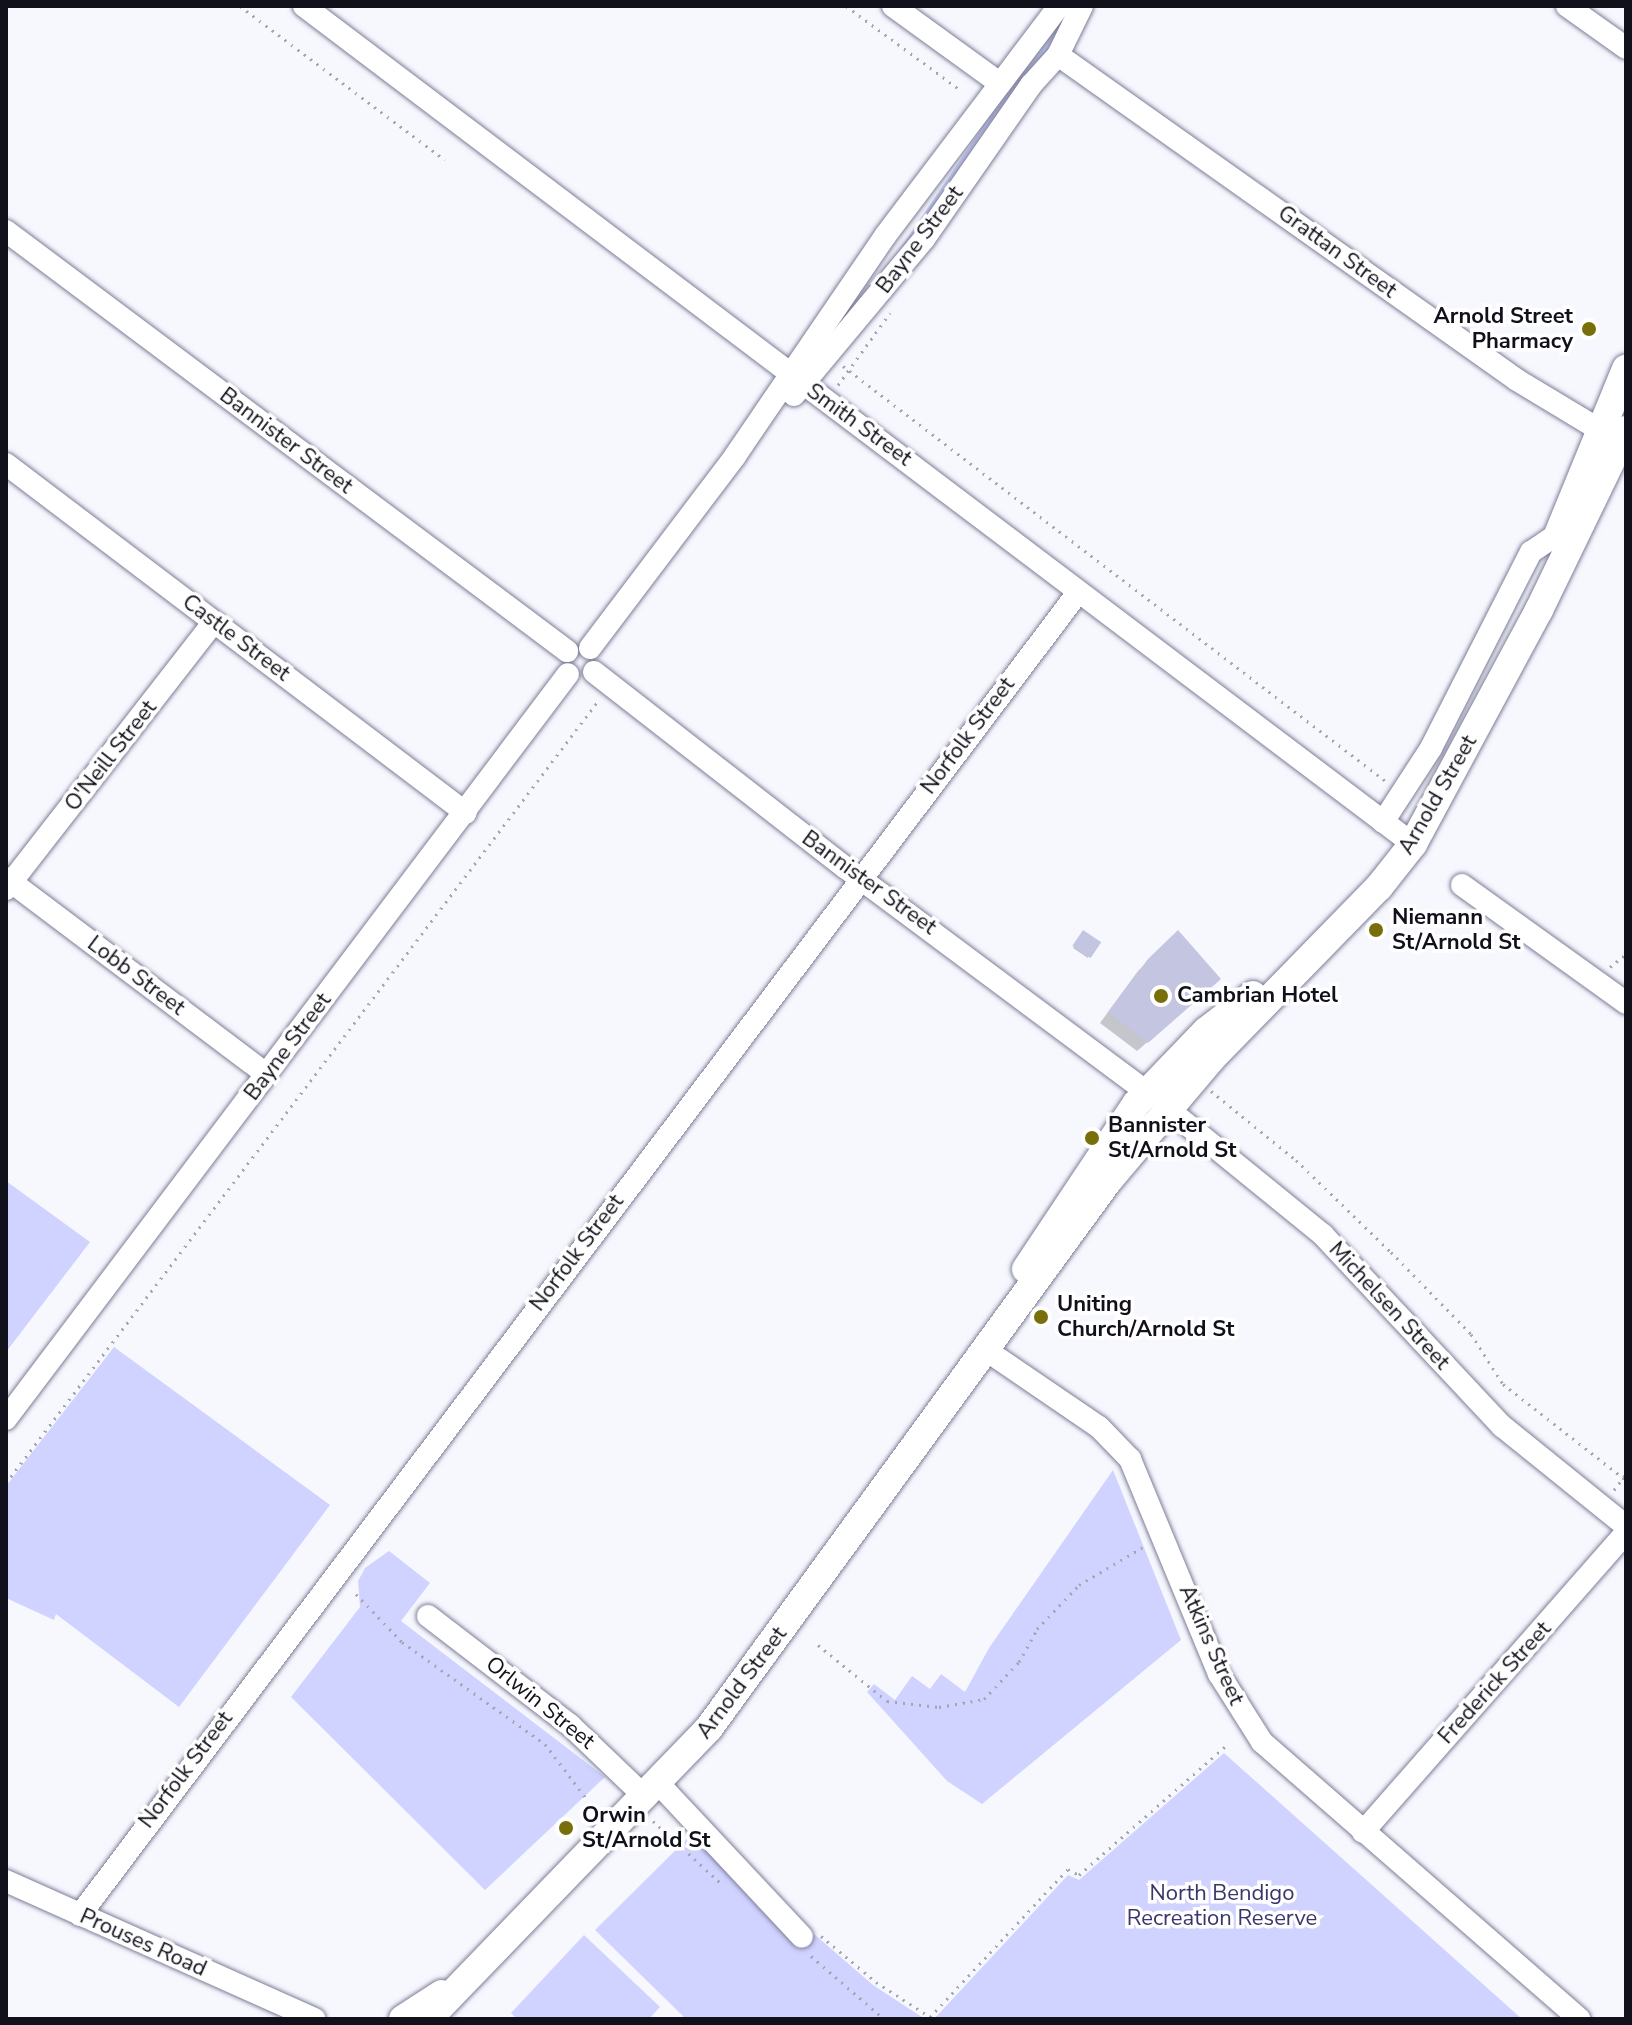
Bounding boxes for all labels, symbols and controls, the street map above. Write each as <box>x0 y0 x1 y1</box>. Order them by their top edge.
street label: Bayne Street <box>871 181 969 299</box>
street label: Grattan Street <box>1272 200 1402 304</box>
place label: Arnold Street Pharmacy <box>1433 303 1573 354</box>
marker: Arnold Street Pharmacy <box>1580 320 1598 338</box>
street label: Smith Street <box>801 378 917 472</box>
street label: Bannister Street <box>214 382 358 500</box>
street label: Castle Street <box>177 589 295 687</box>
street label: Norfolk Street <box>916 672 1020 800</box>
street label: O'Neill Street <box>59 695 163 817</box>
street label: Arnold Street <box>1393 731 1483 859</box>
street label: Bannister Street <box>797 825 941 941</box>
place label: Niemann St/Arnold St <box>1392 904 1521 956</box>
marker: Niemann St/Arnold St <box>1367 921 1385 939</box>
street label: Lobb Street <box>82 931 190 1021</box>
place label: Cambrian Hotel <box>1177 983 1338 1009</box>
marker: Cambrian Hotel <box>1152 987 1170 1005</box>
street label: Bayne Street <box>239 988 337 1106</box>
place label: Bannister St/Arnold St <box>1108 1112 1237 1164</box>
marker: Bannister St/Arnold St <box>1083 1129 1101 1147</box>
street label: Norfolk Street <box>525 1189 629 1317</box>
street label: Michelsen Street <box>1323 1237 1455 1375</box>
place label: Uniting Church/Arnold St <box>1057 1291 1234 1342</box>
marker: Uniting Church/Arnold St <box>1032 1308 1050 1326</box>
street label: Atkins Street <box>1173 1581 1249 1709</box>
street label: Frederick Street <box>1433 1616 1557 1750</box>
street label: Arnold Street <box>691 1622 793 1744</box>
street label: Orlwin Street <box>480 1651 600 1755</box>
street label: Norfolk Street <box>134 1706 238 1834</box>
place label: Orwin St/Arnold St <box>582 1802 711 1854</box>
marker: Orwin St/Arnold St <box>557 1819 575 1837</box>
park label: North Bendigo Recreation Reserve <box>1127 1880 1317 1932</box>
street label: Prouses Road <box>76 1903 210 1983</box>

